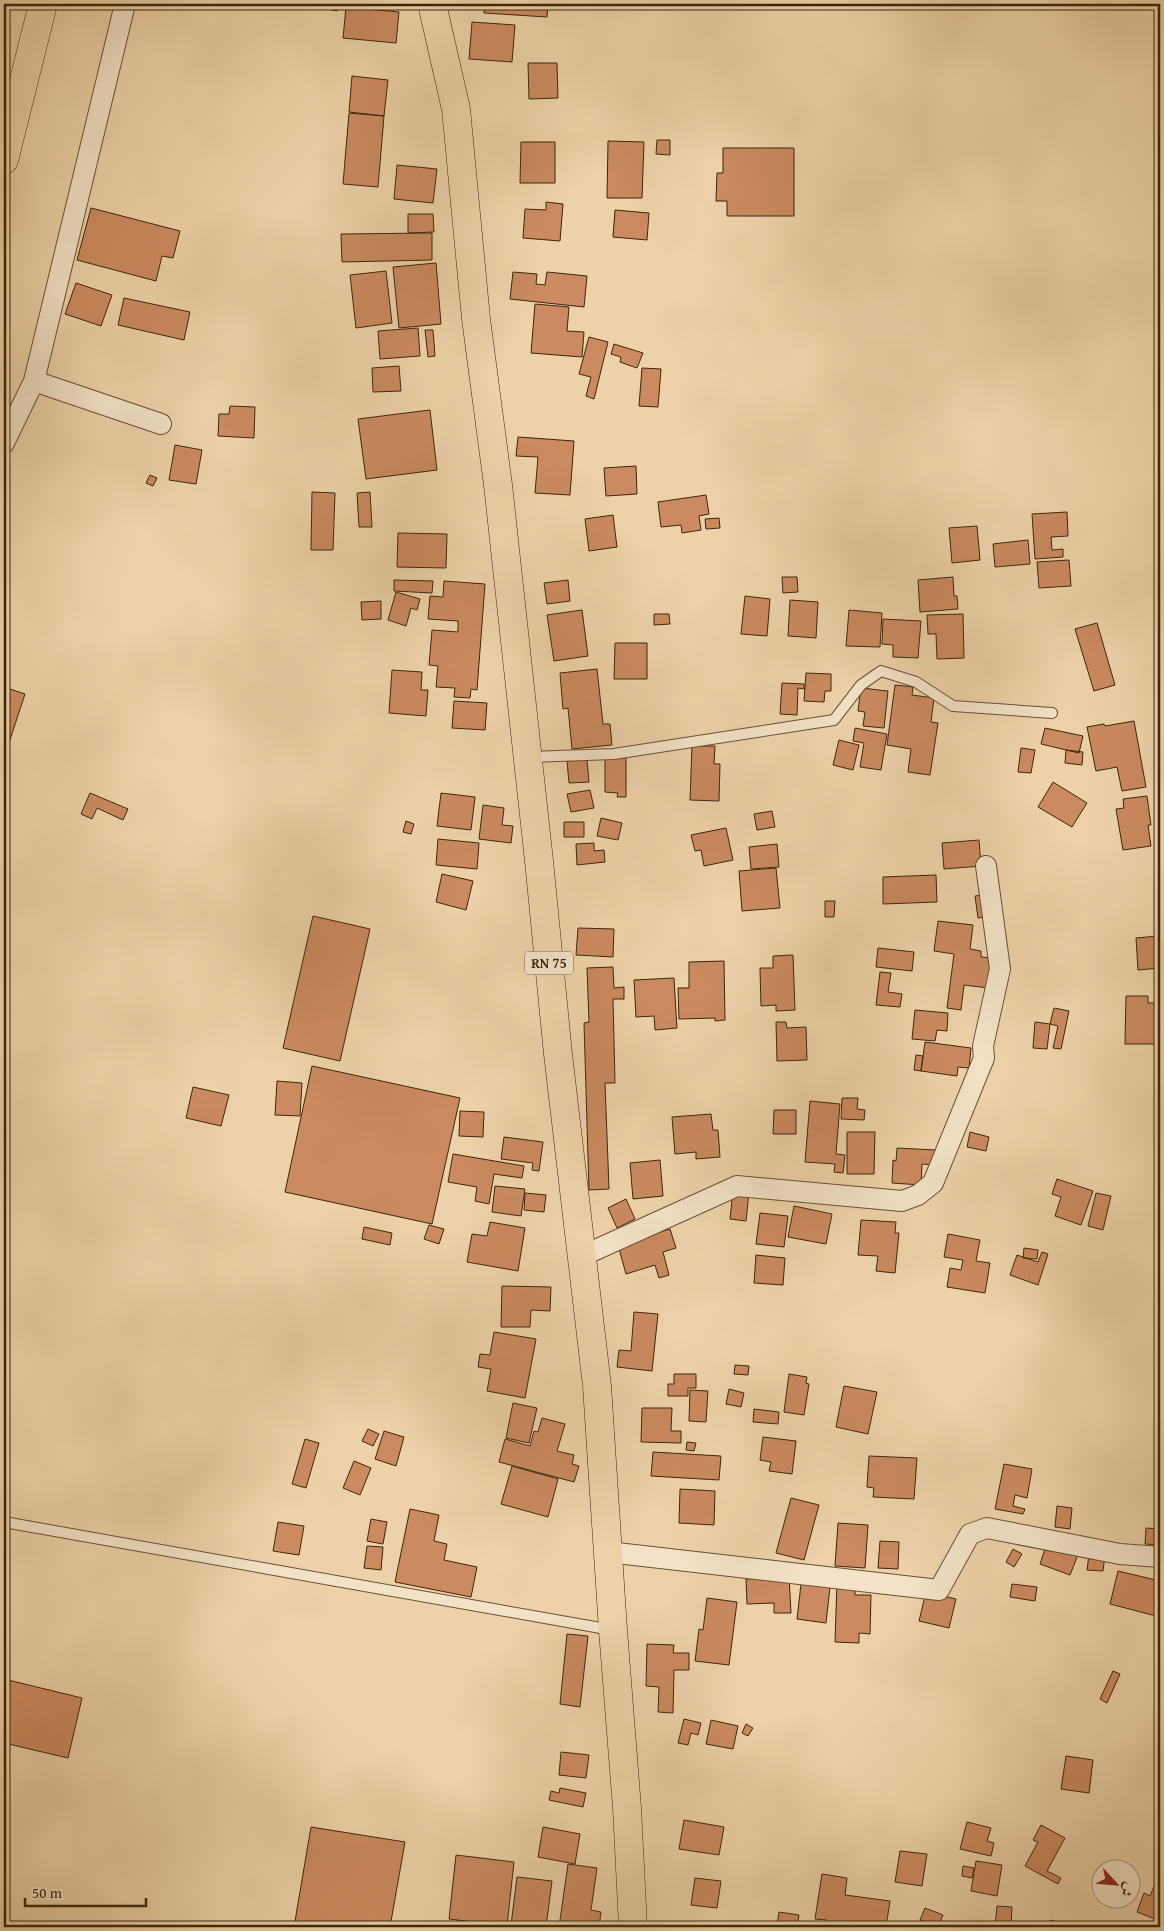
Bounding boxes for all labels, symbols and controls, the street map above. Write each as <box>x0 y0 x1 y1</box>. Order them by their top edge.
road number: RN 75 <box>525 951 573 974</box>
north arrow <box>1092 1858 1142 1908</box>
scale bar <box>25 1876 146 1908</box>
text: ش <box>1116 1879 1140 1900</box>
text: 50 m <box>32 1882 63 1903</box>

